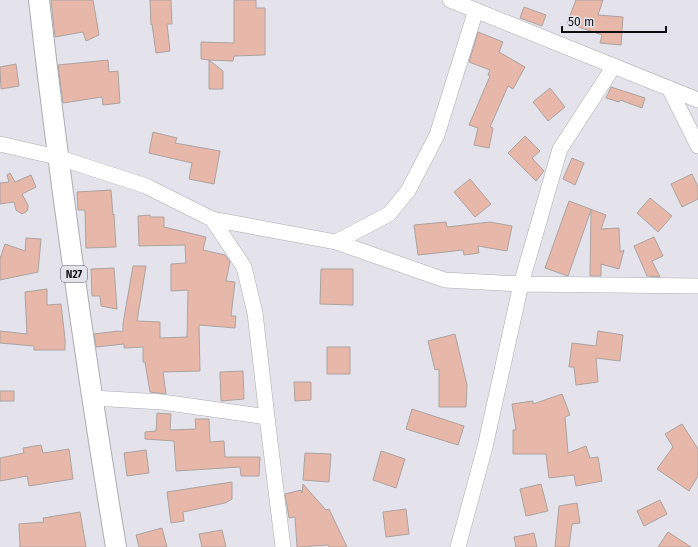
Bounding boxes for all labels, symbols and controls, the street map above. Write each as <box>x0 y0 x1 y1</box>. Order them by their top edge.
scale bar <box>562 8 666 34</box>
text: 50 m <box>568 15 594 29</box>
road number: N27 <box>61 266 87 282</box>

